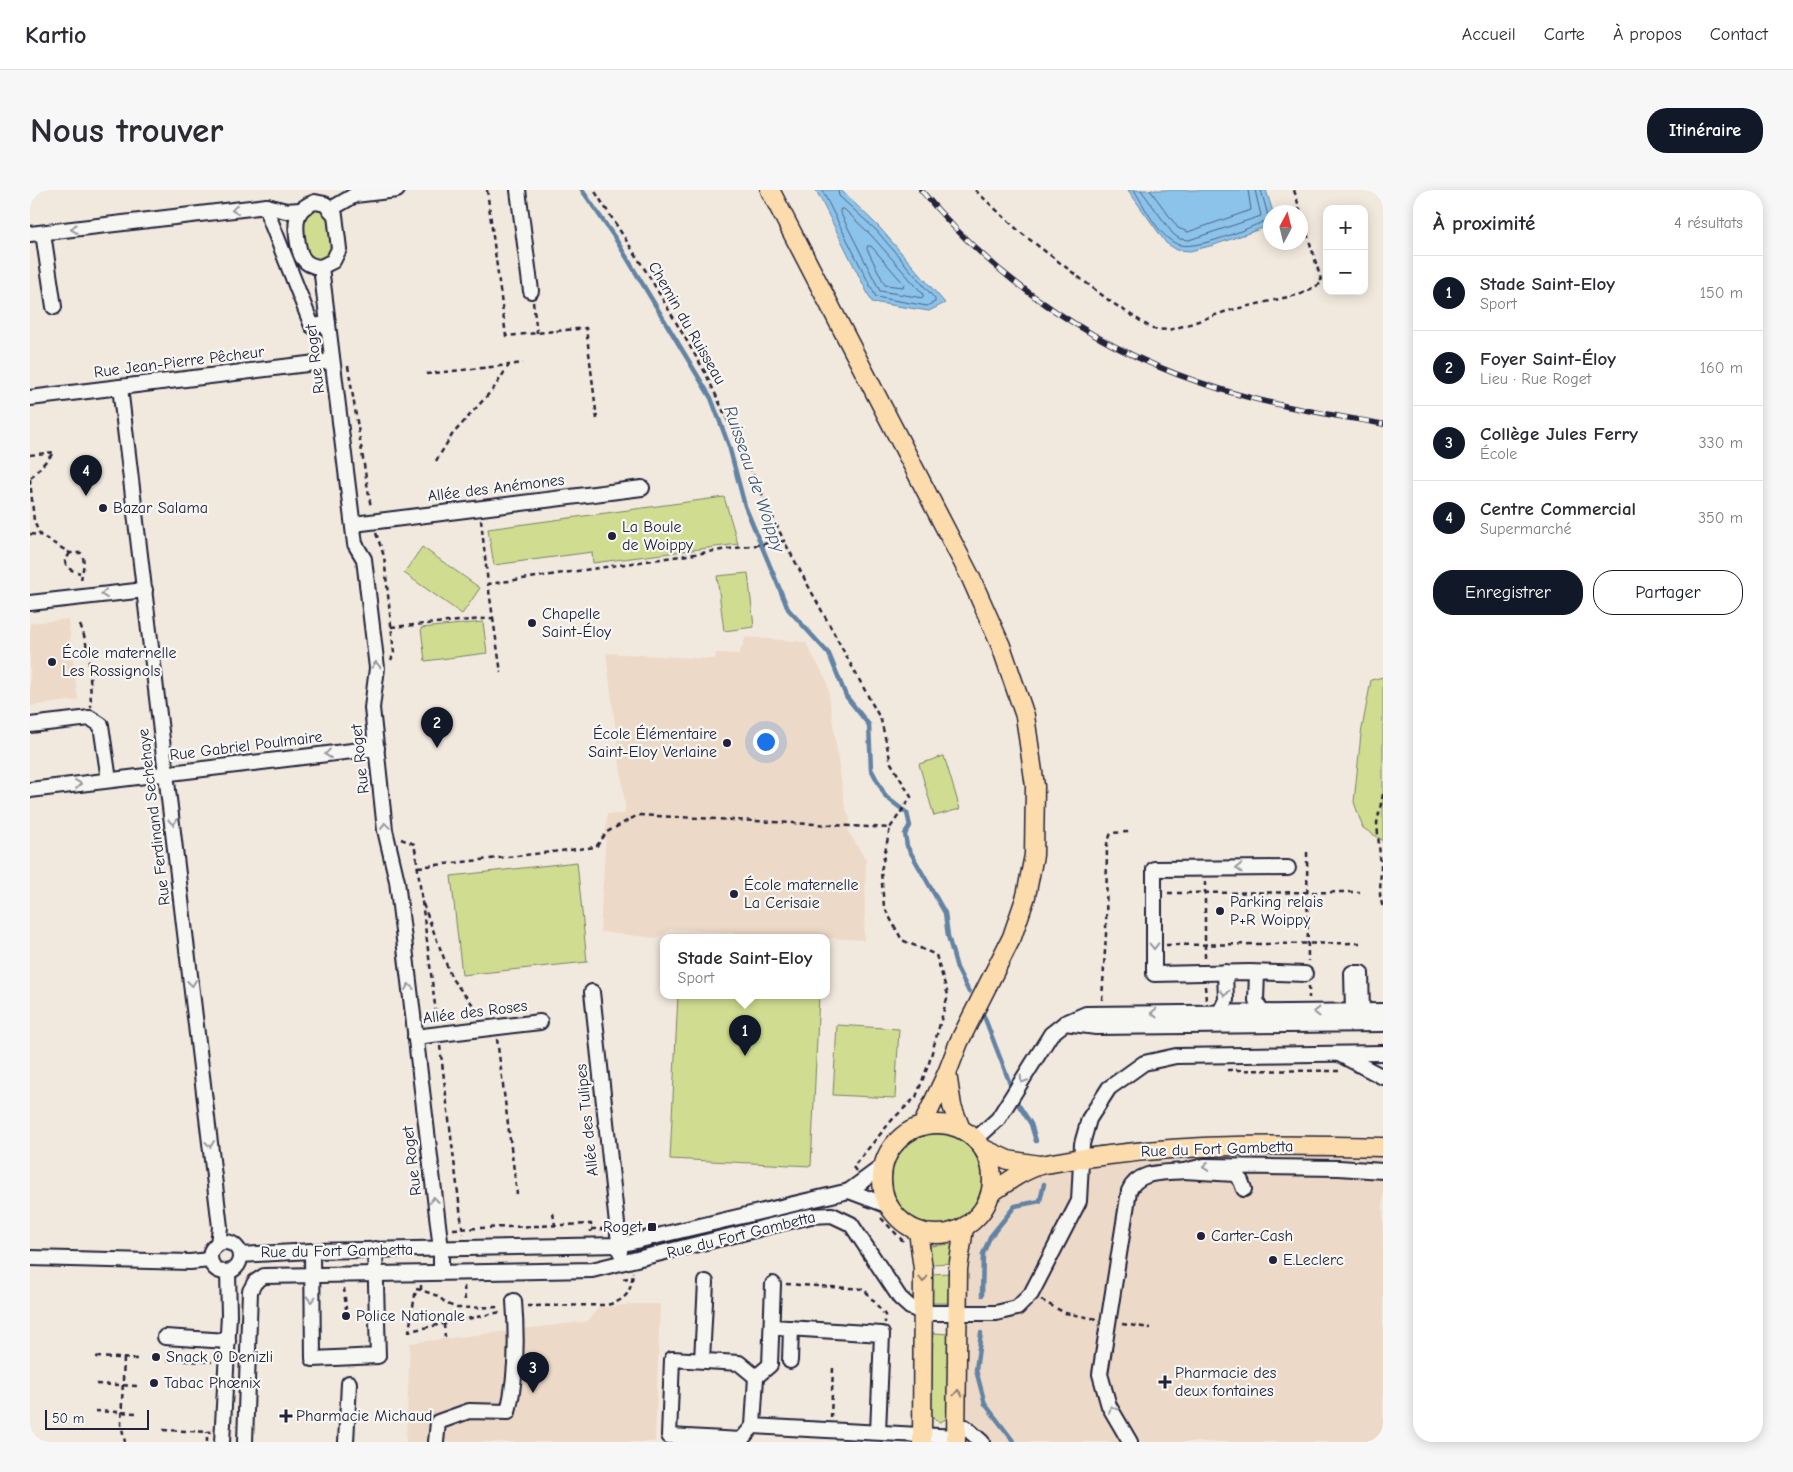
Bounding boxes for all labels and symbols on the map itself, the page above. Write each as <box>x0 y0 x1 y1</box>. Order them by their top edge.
one-way arrow <box>231 204 239 214</box>
north arrow <box>1263 205 1308 250</box>
one-way arrow <box>70 223 78 234</box>
street label: Chemin du Ruisseau <box>645 259 729 387</box>
street label: Rue Roget <box>302 323 328 395</box>
street label: Rue Jean-Pierre Pêcheur <box>93 343 266 381</box>
water label: Ruisseau de Woippy <box>719 403 789 556</box>
pin: 4 <box>70 455 102 496</box>
street label: Allée des Anémones <box>427 471 566 505</box>
place label: Bazar Salama <box>113 499 208 517</box>
marker: Bazar Salama <box>97 502 109 514</box>
place label: La Boule de Woippy <box>622 518 694 554</box>
marker: La Boule de Woippy <box>606 530 618 542</box>
one-way arrow <box>99 588 107 599</box>
place label: Chapelle Saint-Éloy <box>542 605 612 641</box>
marker: Chapelle Saint-Éloy <box>526 617 538 629</box>
place label: École maternelle Les Rossignols <box>62 643 177 680</box>
marker: École maternelle Les Rossignols <box>46 656 58 668</box>
one-way arrow <box>371 660 381 668</box>
pin: 2 <box>421 707 453 748</box>
street label: Rue Roget <box>347 723 373 795</box>
place label: École Élémentaire Saint-Eloy Verlaine <box>588 724 717 761</box>
street label: Rue Ferdinand Sechehaye <box>134 728 174 906</box>
street label: Rue Gabriel Poulmaire <box>169 728 323 764</box>
your location <box>753 729 779 755</box>
marker: École Élémentaire Saint-Eloy Verlaine <box>721 737 733 749</box>
one-way arrow <box>324 748 332 759</box>
one-way arrow <box>75 779 83 790</box>
one-way arrow <box>167 817 177 826</box>
one-way arrow <box>380 822 391 830</box>
one-way arrow <box>1235 863 1242 873</box>
place label: École maternelle La Cerisaie <box>744 875 859 912</box>
marker: École maternelle La Cerisaie <box>728 888 740 900</box>
place label: Parking relais P+R Woippy <box>1230 893 1323 929</box>
marker: Parking relais P+R Woippy <box>1214 905 1226 917</box>
one-way arrow <box>1149 942 1159 950</box>
one-way arrow <box>186 979 197 987</box>
one-way arrow <box>404 982 415 990</box>
one-way arrow <box>1220 989 1231 997</box>
street label: Allée des Roses <box>422 997 529 1027</box>
one-way arrow <box>1313 1007 1320 1017</box>
one-way arrow <box>1150 1008 1158 1018</box>
pin: 1 <box>729 1015 761 1056</box>
street label: Allée des Tulipes <box>572 1063 602 1177</box>
one-way arrow <box>1019 1074 1029 1083</box>
street label: Rue Roget <box>399 1125 425 1197</box>
street label: Rue du Fort Gambetta <box>1140 1137 1294 1161</box>
one-way arrow <box>204 1141 215 1149</box>
one-way arrow <box>1201 1161 1209 1172</box>
one-way arrow <box>429 1196 440 1204</box>
street label: Rue du Fort Gambetta <box>665 1208 817 1262</box>
place label: Roget <box>603 1218 642 1236</box>
marker: Roget <box>646 1221 658 1233</box>
place label: Carter-Cash <box>1211 1227 1293 1245</box>
marker: Carter-Cash <box>1195 1230 1207 1242</box>
street label: Rue du Fort Gambetta <box>261 1241 413 1261</box>
place label: E.Leclerc <box>1283 1251 1344 1269</box>
marker: E.Leclerc <box>1267 1254 1279 1266</box>
one-way arrow <box>918 1276 928 1283</box>
one-way arrow <box>306 1296 316 1304</box>
place label: Police Nationale <box>356 1307 465 1325</box>
marker: Police Nationale <box>340 1310 352 1322</box>
place label: Snack O Denizli <box>166 1348 273 1366</box>
marker: Snack O Denizli <box>150 1351 162 1363</box>
pin: 3 <box>517 1352 549 1393</box>
place label: Pharmacie des deux fontaines <box>1175 1364 1277 1400</box>
place label: Tabac Phœnix <box>164 1374 261 1392</box>
marker: Pharmacie des deux fontaines <box>1159 1376 1171 1388</box>
marker: Tabac Phœnix <box>148 1377 160 1389</box>
one-way arrow <box>953 1389 963 1397</box>
one-way arrow <box>1108 1405 1118 1414</box>
scale bar <box>45 1407 149 1430</box>
place label: Pharmacie Michaud <box>296 1407 433 1425</box>
marker: Pharmacie Michaud <box>280 1410 292 1422</box>

